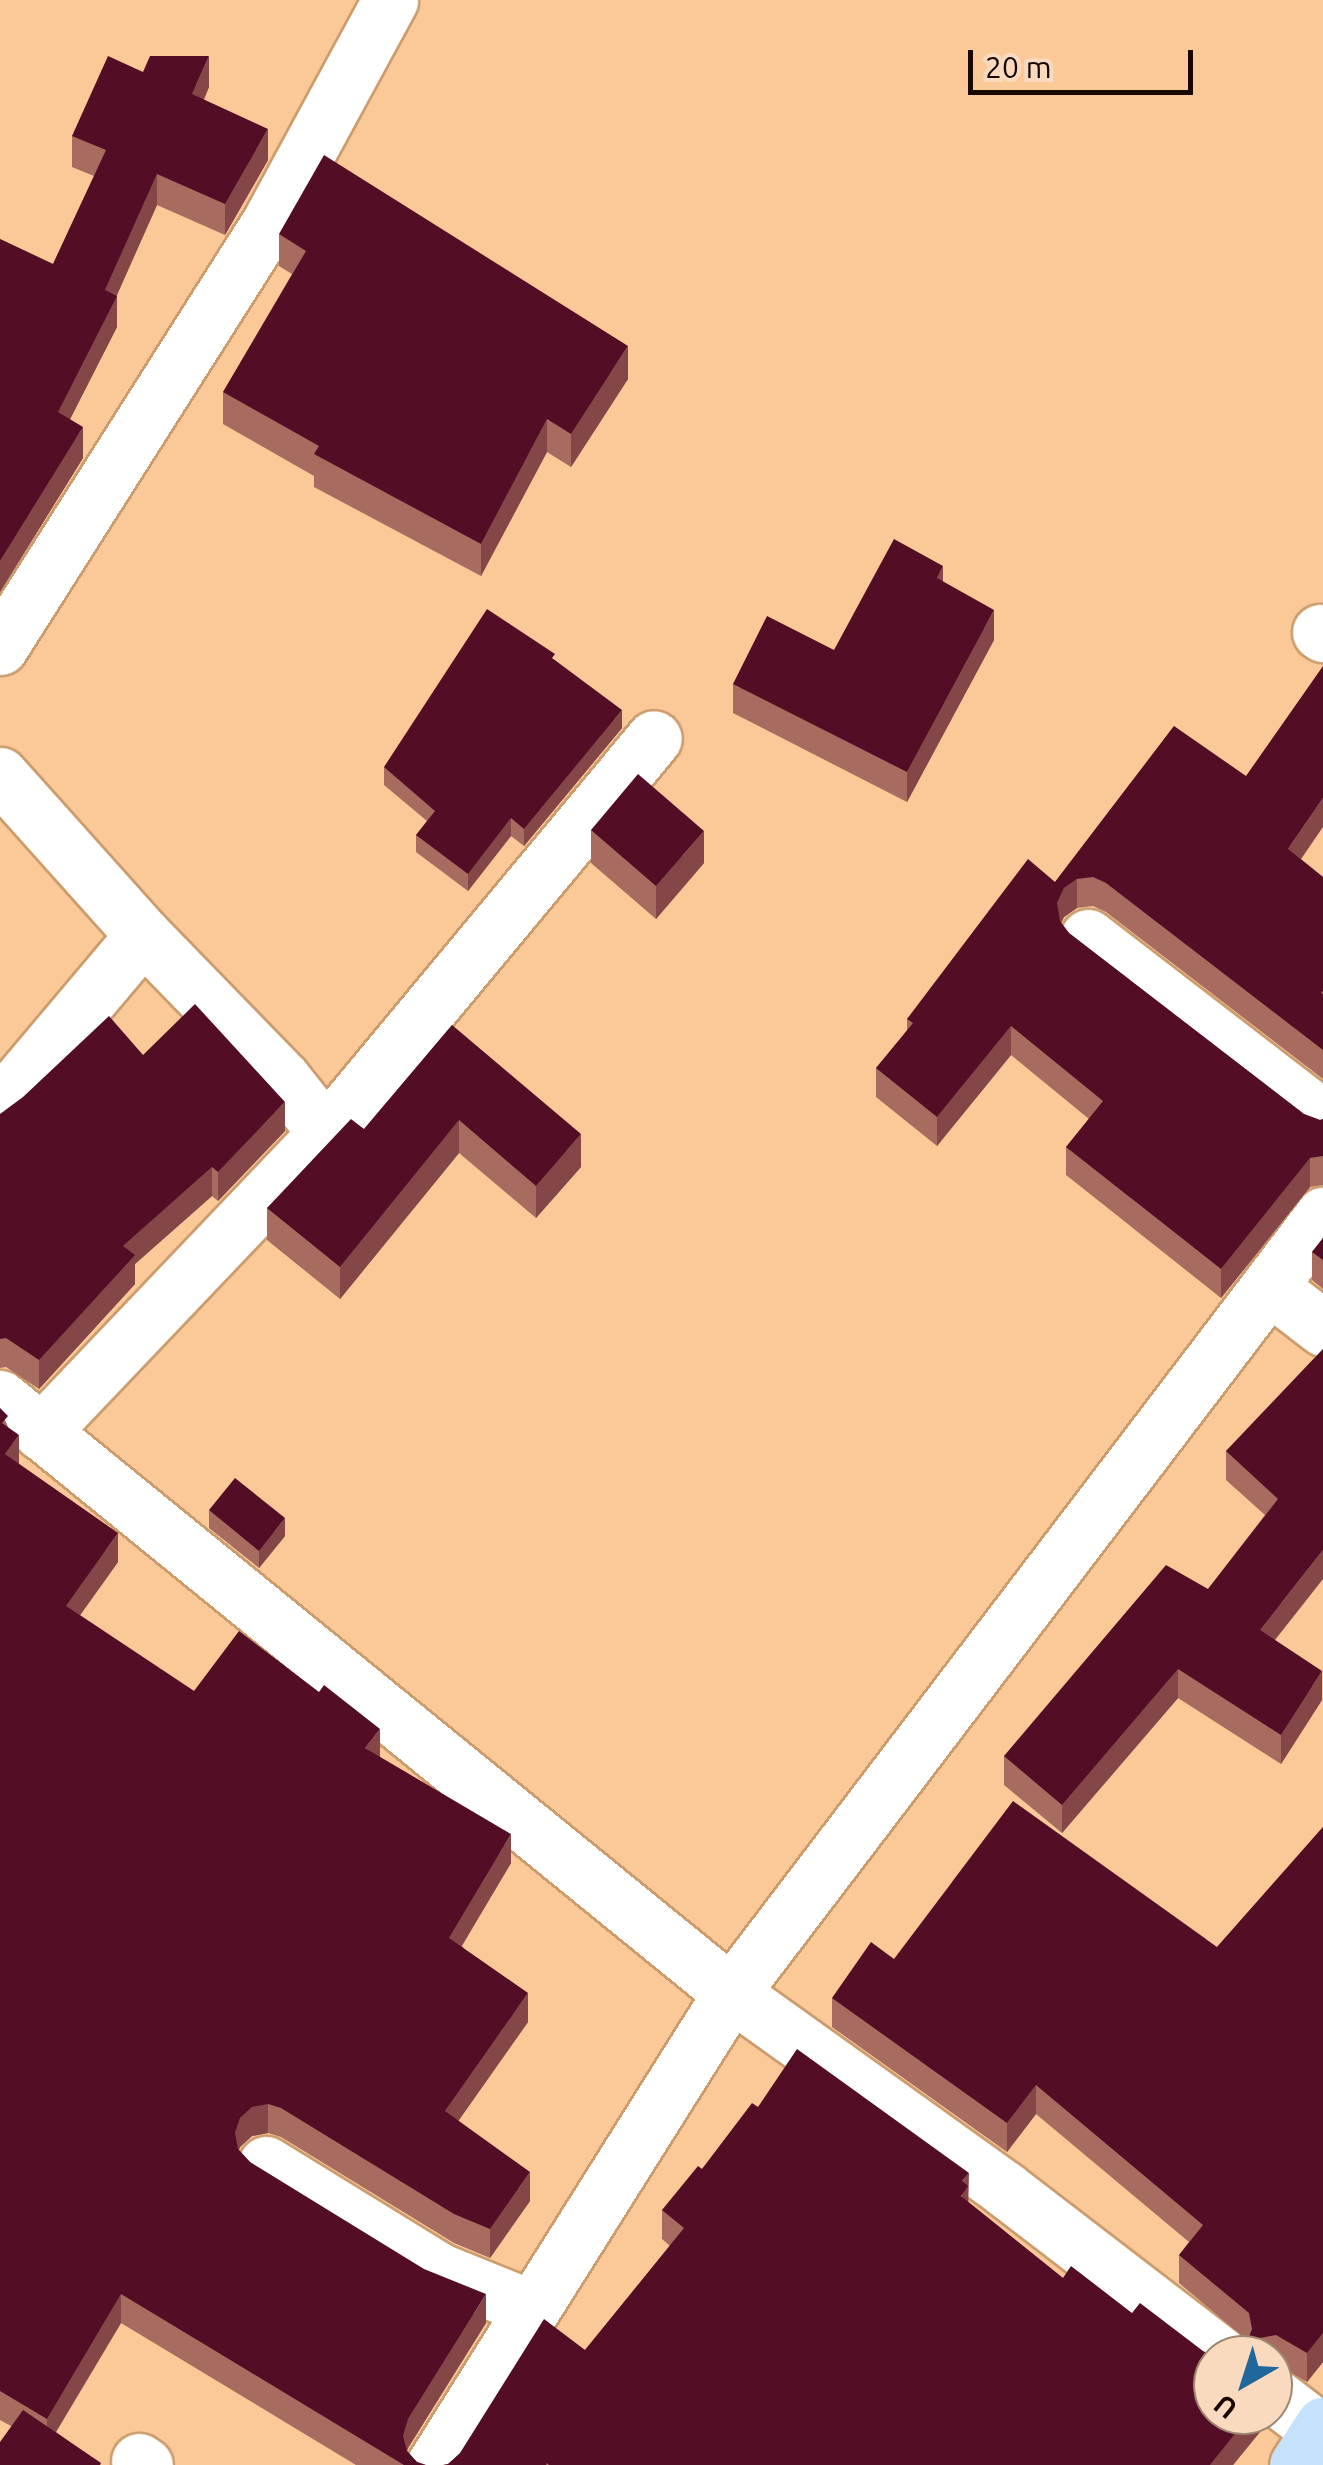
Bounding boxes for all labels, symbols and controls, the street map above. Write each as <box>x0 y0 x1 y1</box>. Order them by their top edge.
scale bar <box>973 30 1198 92</box>
text: 20 m <box>985 50 1052 84</box>
north arrow <box>1193 2335 1293 2435</box>
text: U <box>1208 2389 1242 2425</box>

